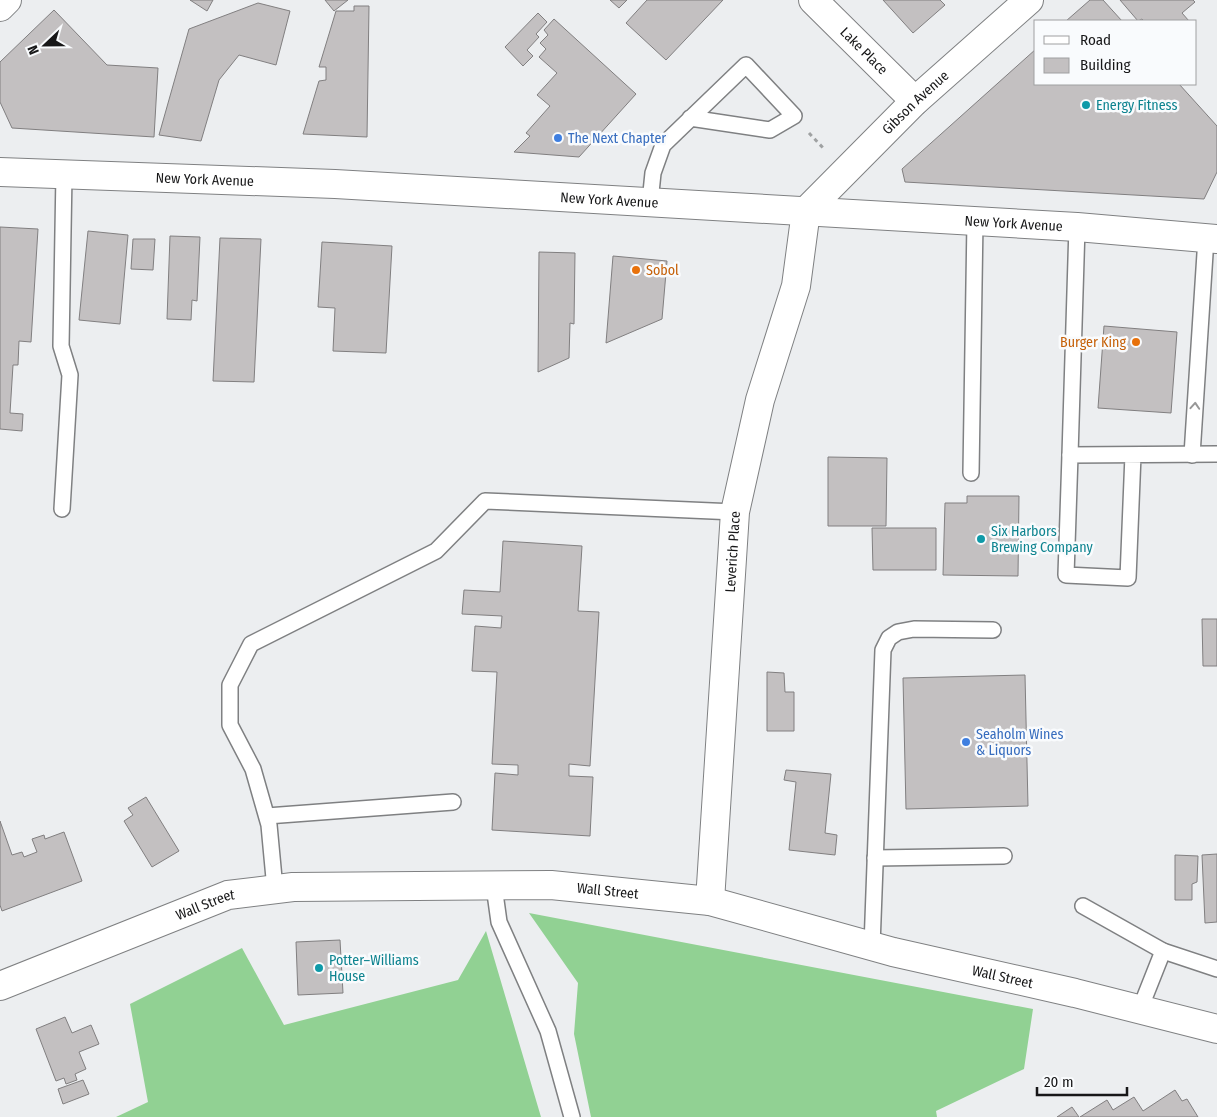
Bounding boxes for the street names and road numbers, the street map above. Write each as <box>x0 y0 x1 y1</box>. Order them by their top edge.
street label: Lake Place <box>837 24 891 78</box>
street label: Gibson Avenue <box>879 67 952 138</box>
street label: New York Avenue <box>155 170 254 190</box>
street label: New York Avenue <box>560 189 659 212</box>
street label: New York Avenue <box>964 212 1063 235</box>
street label: Leverich Place <box>722 511 744 593</box>
street label: Wall Street <box>576 880 640 903</box>
street label: Wall Street <box>174 886 236 924</box>
street label: Wall Street <box>970 962 1035 992</box>

